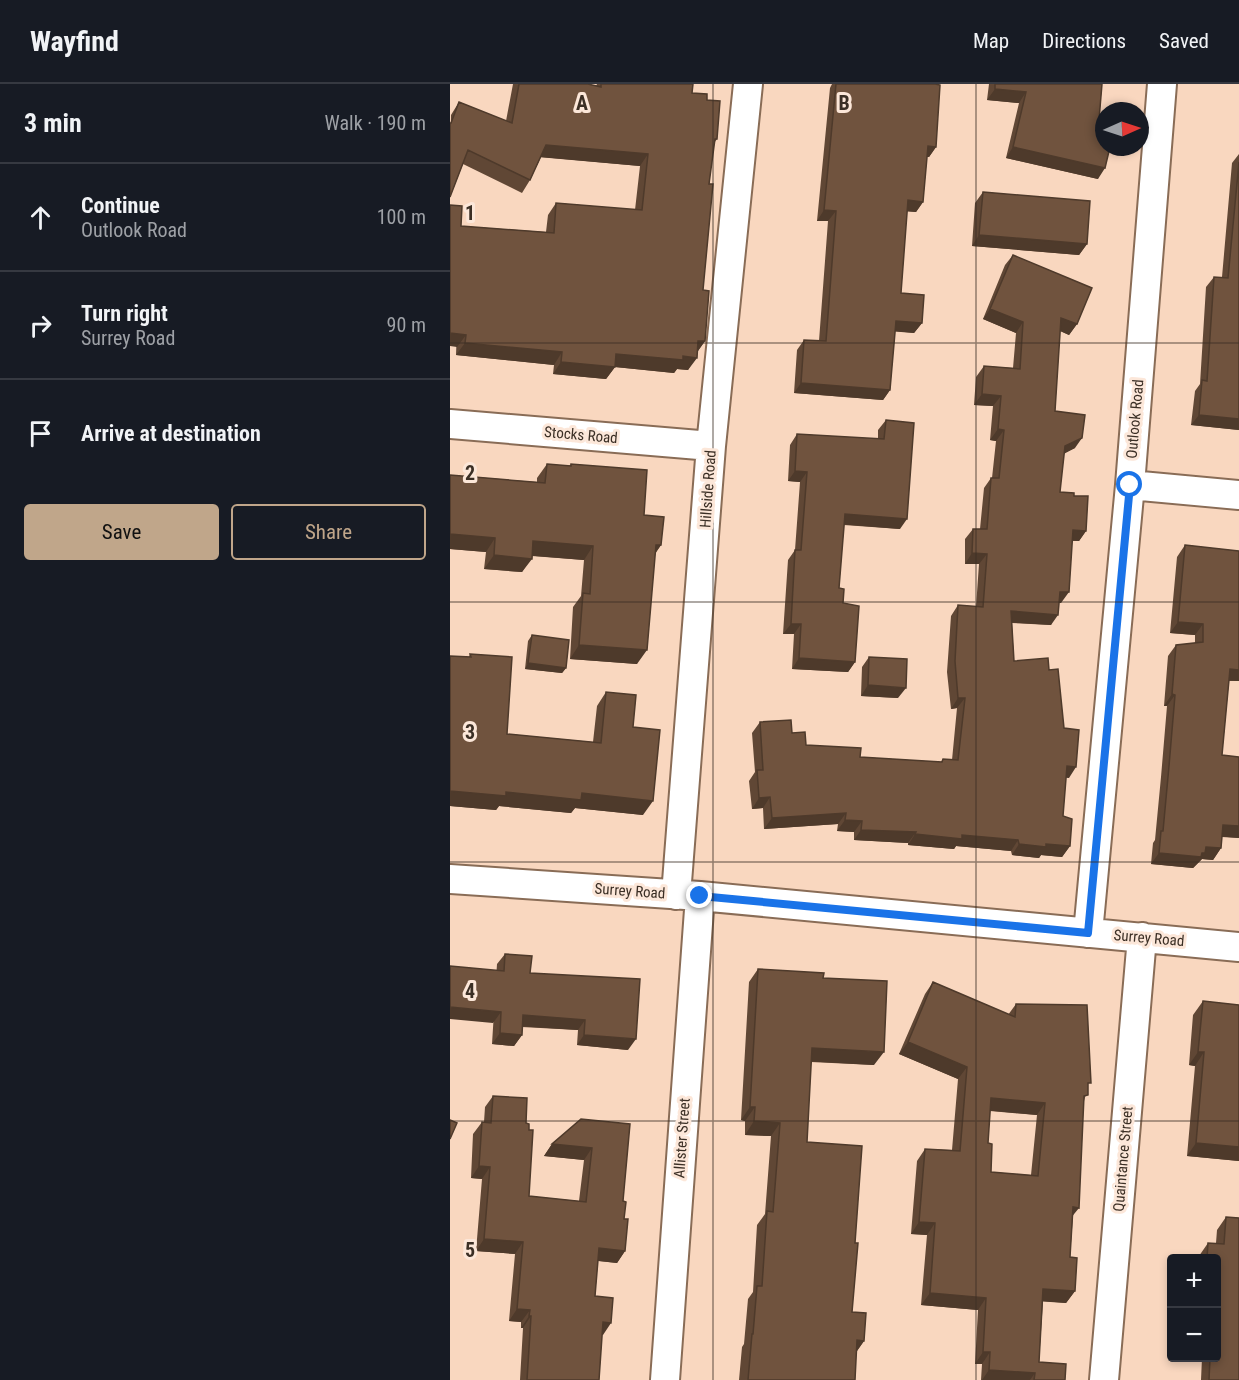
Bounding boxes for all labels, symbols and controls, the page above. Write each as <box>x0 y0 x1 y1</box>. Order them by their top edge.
text: Wayfind <box>30 25 119 58</box>
text: Map <box>973 29 1009 53</box>
text: Directions <box>1042 29 1126 53</box>
text: Saved <box>1159 29 1209 53</box>
text: A <box>576 91 588 115</box>
text: B <box>838 91 850 115</box>
north arrow <box>1095 102 1149 156</box>
text: 3 min <box>24 108 82 138</box>
text: Walk · 190 m <box>325 111 426 135</box>
text: Continue <box>81 193 160 218</box>
icon: ahead <box>24 201 57 234</box>
text: 1 <box>465 201 475 225</box>
text: 100 m <box>377 205 426 229</box>
text: Outlook Road <box>81 218 187 242</box>
text: Turn right <box>81 301 168 326</box>
icon: right <box>24 309 57 342</box>
text: 90 m <box>387 313 426 337</box>
text: Surrey Road <box>81 326 175 350</box>
street label: Outlook Road <box>1123 379 1147 459</box>
icon: arrive <box>24 417 57 450</box>
text: Arrive at destination <box>81 421 261 446</box>
street label: Stocks Road <box>544 423 618 447</box>
street label: Hillside Road <box>696 449 720 529</box>
text: 2 <box>465 461 475 485</box>
route start <box>1116 471 1142 497</box>
button: Save <box>24 504 219 560</box>
button: Share <box>231 504 426 560</box>
text: 3 <box>465 720 475 744</box>
street label: Surrey Road <box>594 880 666 902</box>
route end <box>686 882 712 908</box>
street label: Surrey Road <box>1113 926 1185 950</box>
text: 4 <box>465 979 475 1003</box>
street label: Allister Street <box>670 1097 694 1179</box>
street label: Quaintance Street <box>1109 1106 1137 1212</box>
text: 5 <box>465 1238 475 1262</box>
map controls <box>1167 1254 1221 1362</box>
button: + <box>1167 1254 1221 1308</box>
button: − <box>1167 1308 1221 1362</box>

